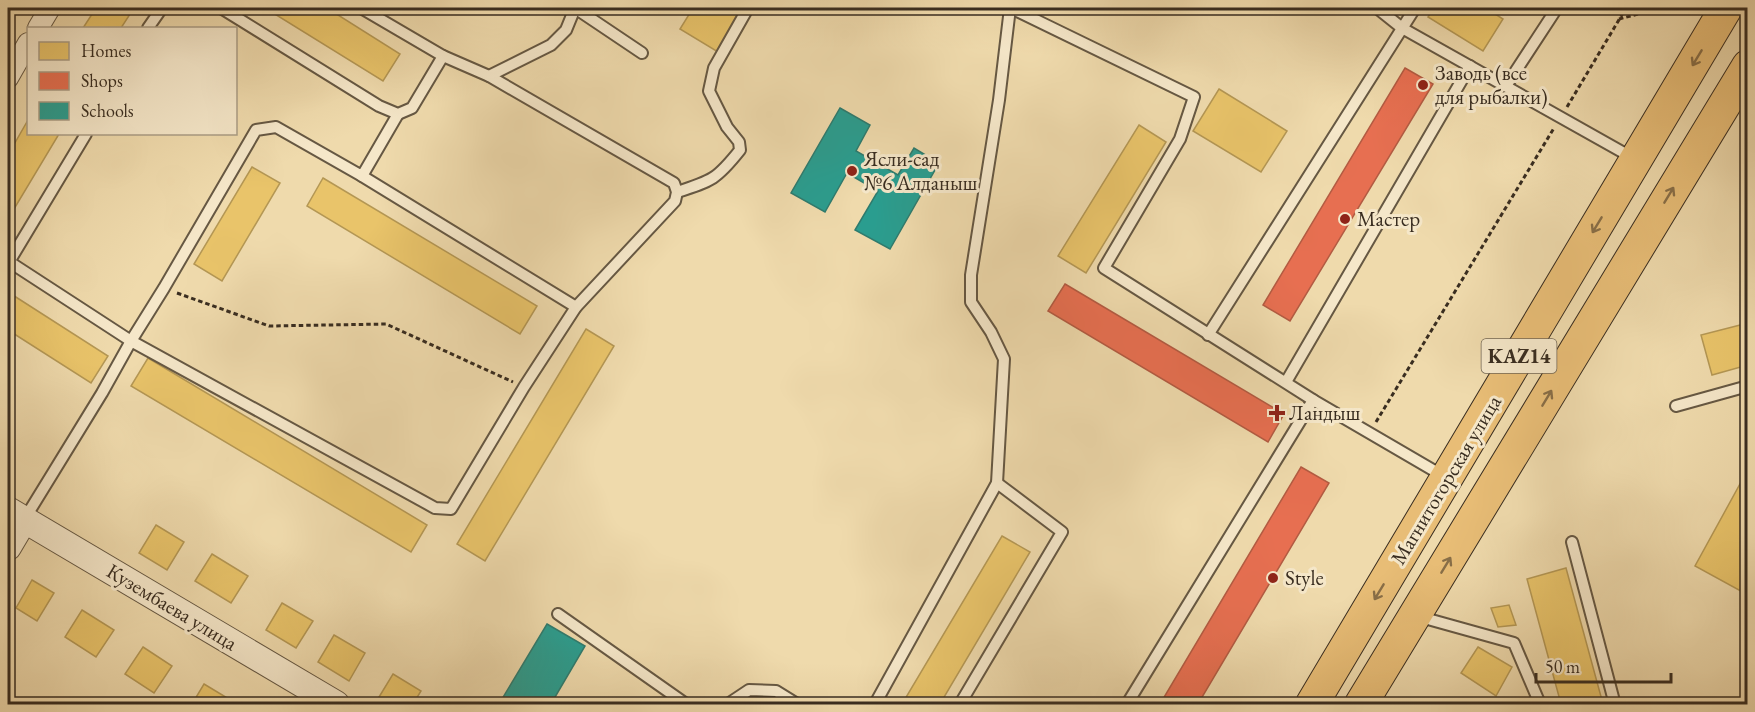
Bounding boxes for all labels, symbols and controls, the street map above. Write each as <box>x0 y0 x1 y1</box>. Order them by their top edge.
legend <box>27 27 237 135</box>
text: Homes <box>81 39 132 62</box>
one-way arrow <box>1690 49 1702 66</box>
place label: Заводь (все для рыбалки) <box>1435 59 1548 110</box>
text: Shops <box>81 69 123 92</box>
marker: Заводь (все для рыбалки) <box>1416 78 1430 92</box>
text: Schools <box>81 99 134 122</box>
place label: Ясли-сад №6 Алданыш <box>863 145 978 196</box>
marker: Ясли-сад №6 Алданыш <box>845 164 859 178</box>
one-way arrow <box>1664 187 1676 204</box>
place label: Мастер <box>1357 205 1420 232</box>
marker: Мастер <box>1338 212 1352 226</box>
one-way arrow <box>1590 216 1602 233</box>
road number: KAZ14 <box>1482 339 1556 373</box>
street label: Магнитогорская улица <box>1384 390 1507 569</box>
one-way arrow <box>1541 390 1553 407</box>
place label: Ландыш <box>1289 399 1361 426</box>
marker: Ландыш <box>1270 406 1284 420</box>
street label: Кузембаева улица <box>102 557 243 657</box>
one-way arrow <box>1440 557 1452 574</box>
place label: Style <box>1285 564 1324 591</box>
marker: Style <box>1266 571 1280 585</box>
one-way arrow <box>1373 583 1385 600</box>
scale bar <box>1536 646 1671 684</box>
text: 50 m <box>1545 655 1580 678</box>

